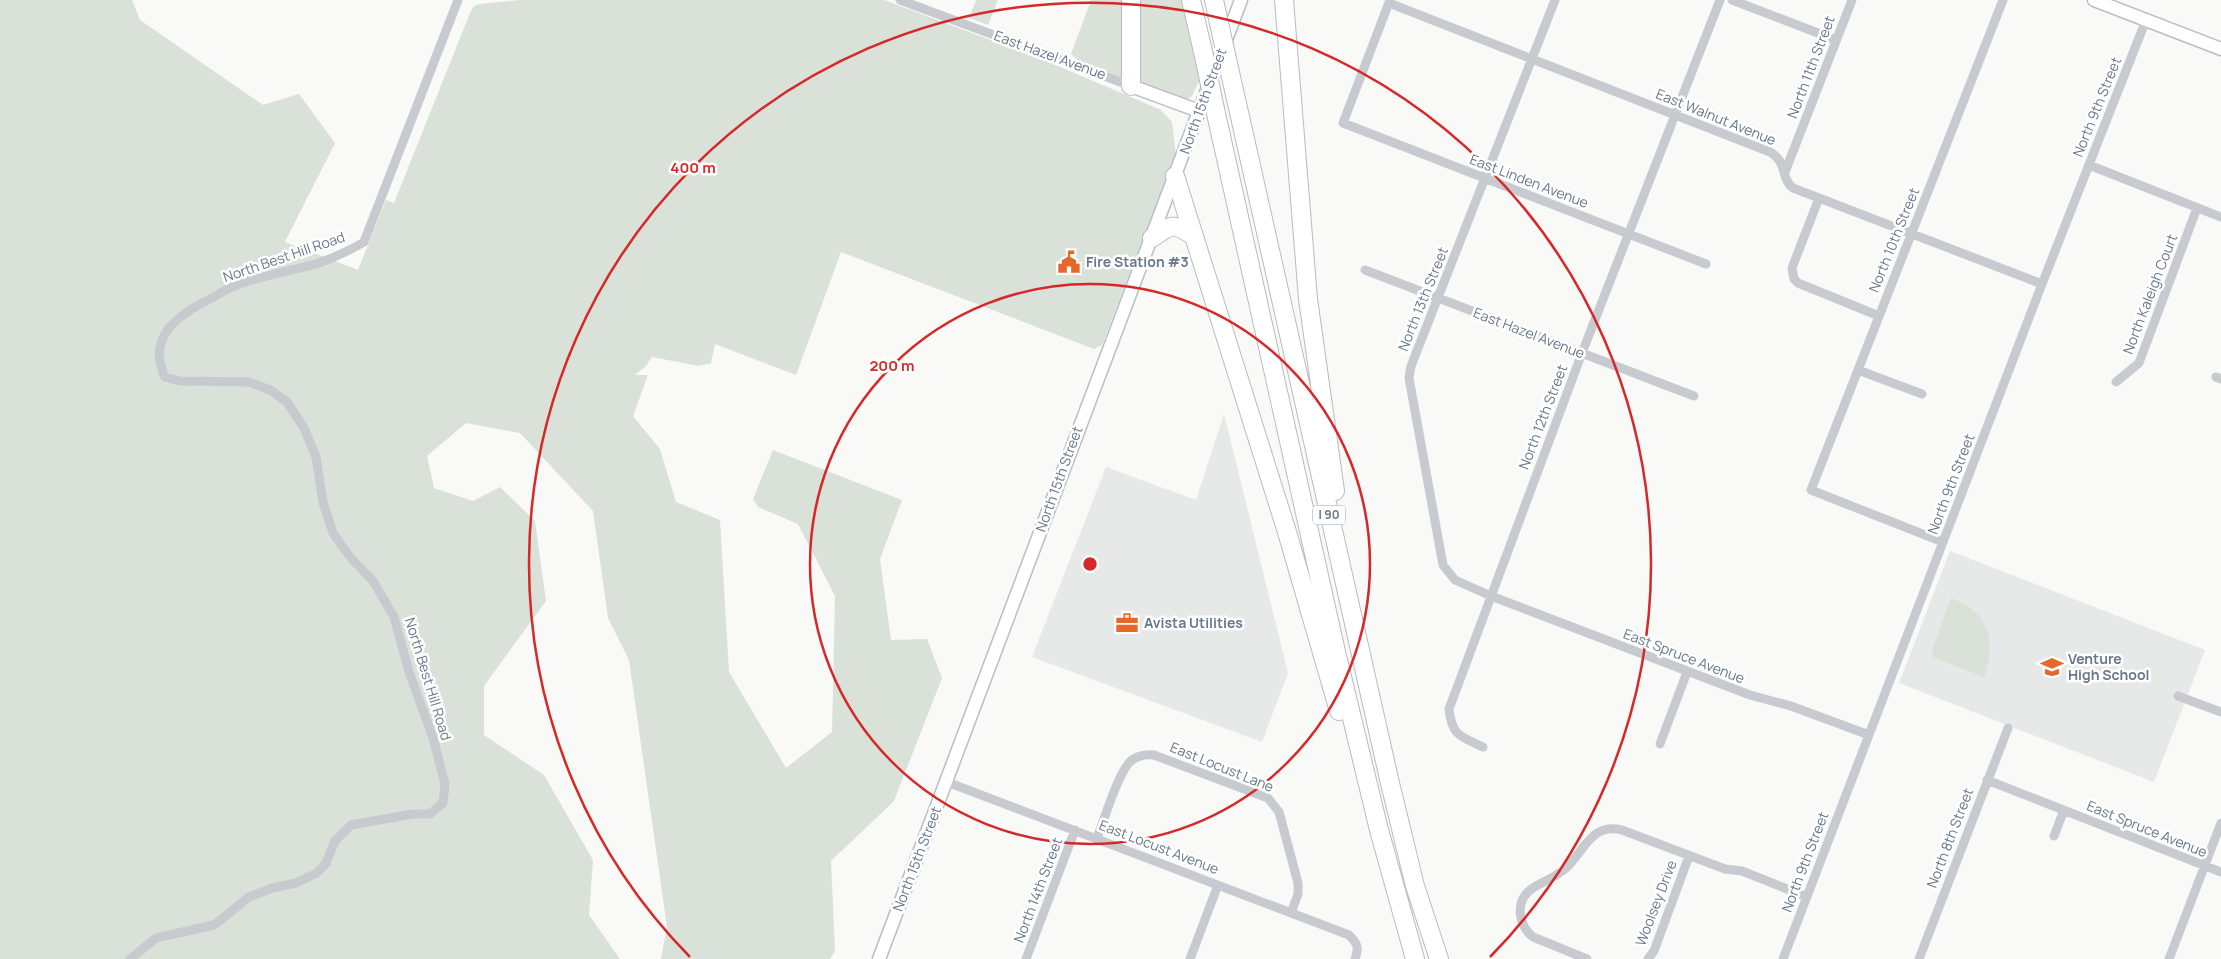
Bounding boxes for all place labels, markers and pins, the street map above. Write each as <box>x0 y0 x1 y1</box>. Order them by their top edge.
public building icon: Fire Station #3 <box>1056 249 1082 275</box>
place label: Fire Station #3 <box>1086 252 1189 271</box>
centre of rings <box>1081 555 1099 573</box>
office icon: Avista Utilities <box>1114 610 1140 636</box>
place label: Avista Utilities <box>1144 613 1243 632</box>
place label: Venture High School <box>2068 649 2149 684</box>
school or university icon: Venture High School <box>2039 654 2065 680</box>

